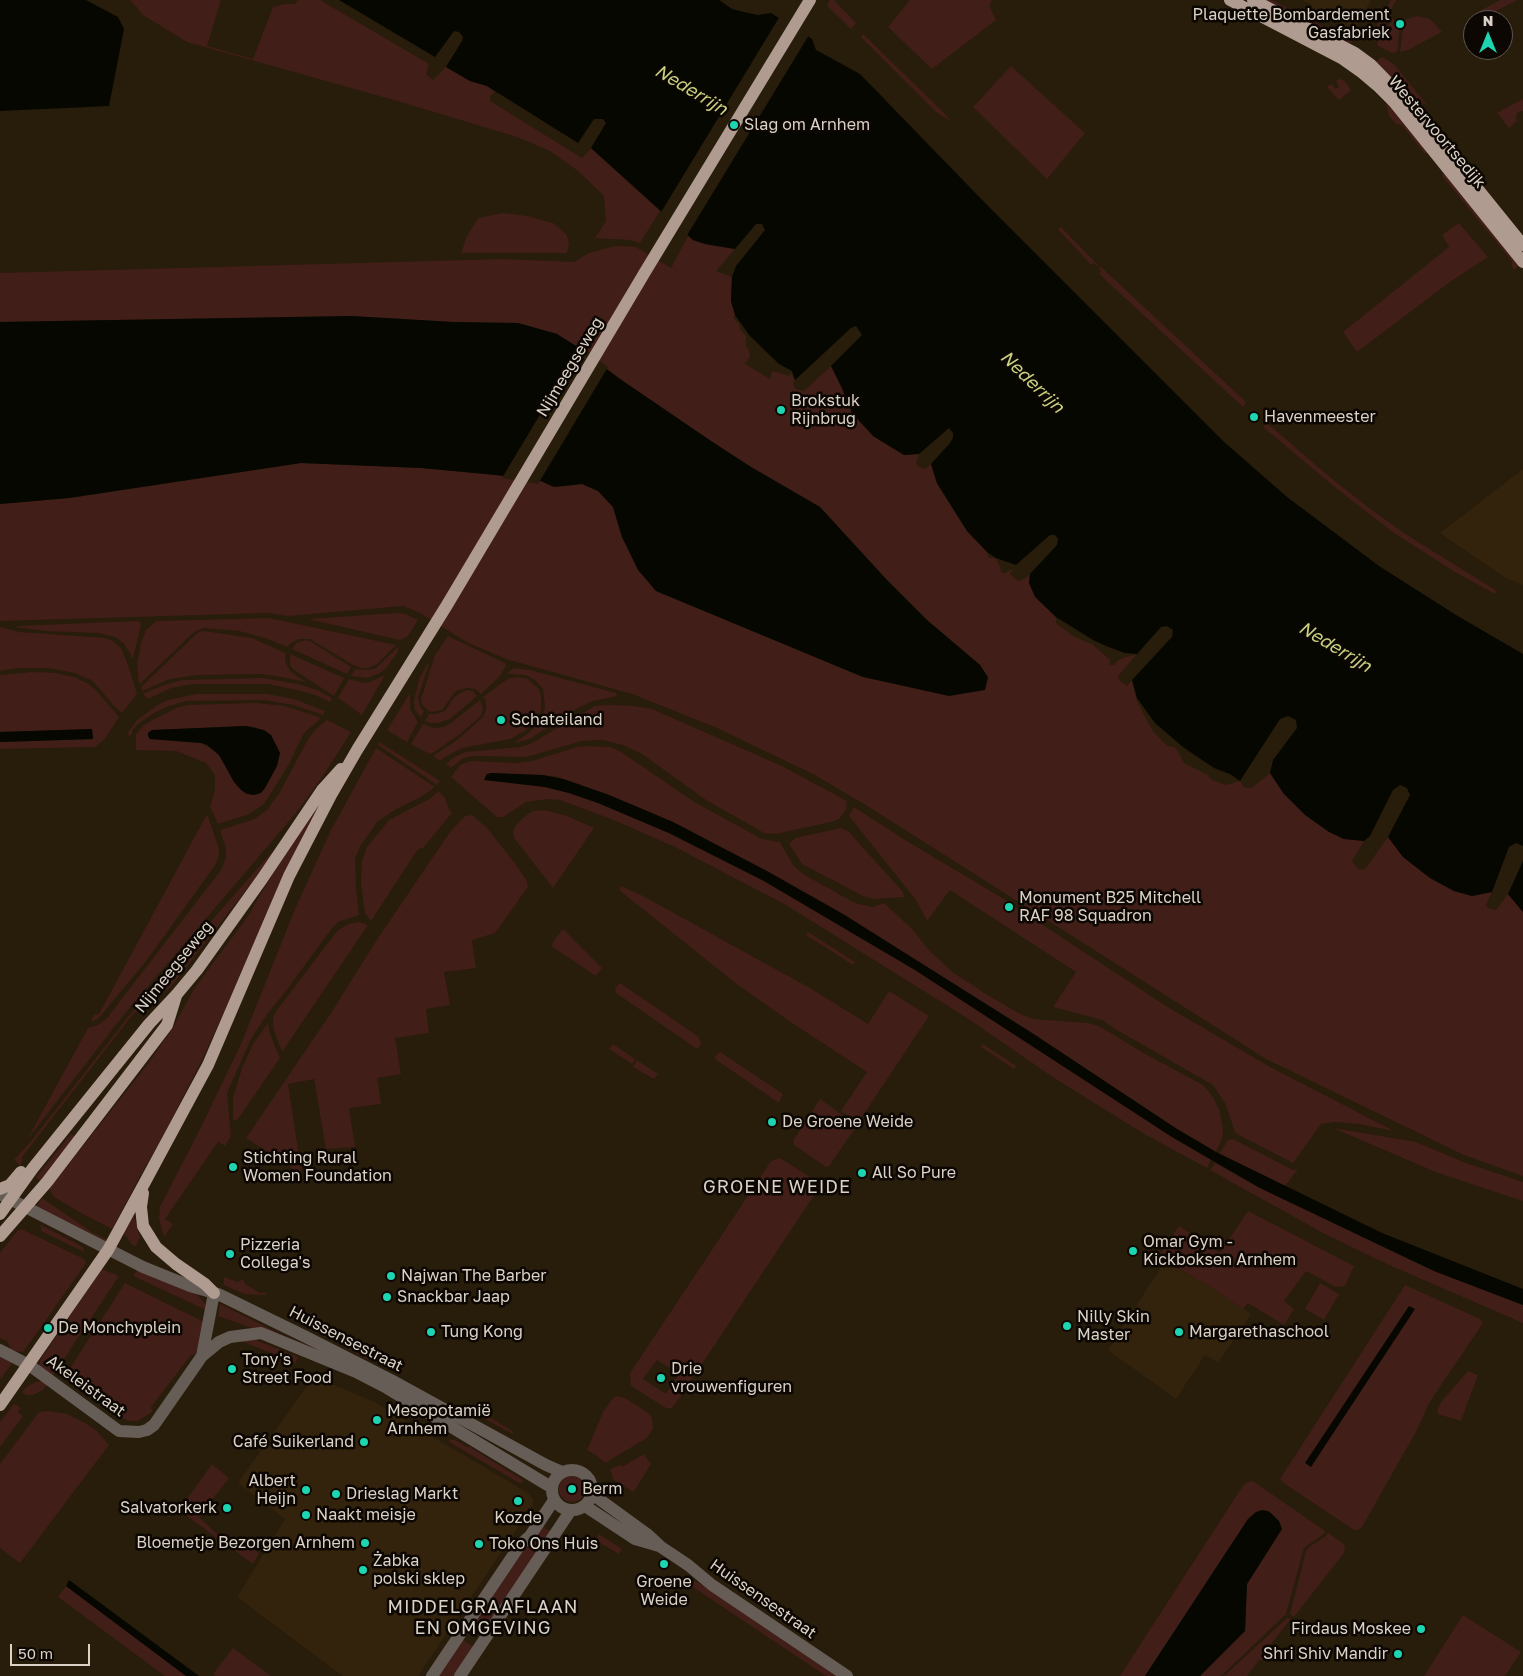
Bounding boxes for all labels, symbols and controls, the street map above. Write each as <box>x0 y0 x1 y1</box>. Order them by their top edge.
place label: Plaquette Bombardement Gasfabriek <box>1193 5 1390 43</box>
north arrow <box>1463 10 1513 60</box>
text: N <box>1483 12 1493 29</box>
marker: Plaquette Bombardement Gasfabriek <box>1394 18 1406 30</box>
water label: Nederrijn <box>651 60 731 120</box>
street label: Westervoortsedijk <box>1384 72 1490 192</box>
place label: Slag om Arnhem <box>744 115 870 135</box>
marker: Slag om Arnhem <box>728 119 740 131</box>
street label: Nijmeegseweg <box>533 314 607 420</box>
water label: Nederrijn <box>996 346 1068 418</box>
place label: Brokstuk Rijnbrug <box>791 391 860 429</box>
marker: Brokstuk Rijnbrug <box>775 404 787 416</box>
place label: Havenmeester <box>1264 407 1376 427</box>
marker: Havenmeester <box>1248 411 1260 423</box>
water label: Nederrijn <box>1295 617 1375 677</box>
place label: Schateiland <box>511 710 602 730</box>
marker: Schateiland <box>495 714 507 726</box>
place label: Monument B25 Mitchell RAF 98 Squadron <box>1019 888 1201 926</box>
marker: Monument B25 Mitchell RAF 98 Squadron <box>1003 901 1015 913</box>
street label: Nijmeegseweg <box>131 917 217 1017</box>
place label: De Groene Weide <box>782 1112 913 1132</box>
marker: De Groene Weide <box>766 1116 778 1128</box>
place label: Stichting Rural Women Foundation <box>243 1148 392 1186</box>
marker: Stichting Rural Women Foundation <box>227 1161 239 1173</box>
place label: All So Pure <box>872 1163 956 1183</box>
marker: All So Pure <box>856 1167 868 1179</box>
district label: GROENE WEIDE <box>702 1176 852 1198</box>
place label: Omar Gym - Kickboksen Arnhem <box>1143 1232 1296 1270</box>
place label: Pizzeria Collega's <box>240 1235 311 1273</box>
marker: Omar Gym - Kickboksen Arnhem <box>1127 1245 1139 1257</box>
marker: Pizzeria Collega's <box>224 1248 236 1260</box>
place label: Najwan The Barber <box>401 1266 546 1286</box>
marker: Najwan The Barber <box>385 1270 397 1282</box>
place label: Snackbar Jaap <box>397 1287 510 1307</box>
marker: Snackbar Jaap <box>381 1291 393 1303</box>
street label: Huissensestraat <box>286 1302 406 1376</box>
place label: Nilly Skin Master <box>1077 1307 1150 1345</box>
place label: De Monchyplein <box>58 1318 181 1338</box>
marker: Nilly Skin Master <box>1061 1320 1073 1332</box>
marker: De Monchyplein <box>42 1322 54 1334</box>
place label: Tung Kong <box>441 1322 523 1342</box>
place label: Margarethaschool <box>1189 1322 1329 1342</box>
marker: Tung Kong <box>425 1326 437 1338</box>
marker: Margarethaschool <box>1173 1326 1185 1338</box>
place label: Tony's Street Food <box>242 1350 332 1388</box>
street label: Akeleistraat <box>43 1351 129 1421</box>
place label: Drie vrouwenfiguren <box>671 1359 792 1397</box>
marker: Tony's Street Food <box>226 1363 238 1375</box>
marker: Drie vrouwenfiguren <box>655 1372 667 1384</box>
place label: Mesopotamië Arnhem <box>387 1401 491 1439</box>
marker: Mesopotamië Arnhem <box>371 1414 383 1426</box>
place label: Café Suikerland <box>233 1432 354 1452</box>
marker: Café Suikerland <box>358 1436 370 1448</box>
place label: Albert Heijn <box>248 1471 296 1509</box>
place label: Berm <box>582 1479 622 1499</box>
marker: Berm <box>566 1483 578 1495</box>
marker: Albert Heijn <box>300 1484 312 1496</box>
place label: Drieslag Markt <box>346 1484 458 1504</box>
marker: Drieslag Markt <box>330 1488 342 1500</box>
marker: Kozde <box>512 1495 524 1507</box>
place label: Salvatorkerk <box>120 1498 217 1518</box>
marker: Salvatorkerk <box>221 1502 233 1514</box>
place label: Naakt meisje <box>316 1505 416 1525</box>
place label: Kozde <box>494 1508 542 1528</box>
marker: Naakt meisje <box>300 1509 312 1521</box>
place label: Bloemetje Bezorgen Arnhem <box>136 1533 355 1553</box>
place label: Toko Ons Huis <box>489 1534 598 1554</box>
marker: Bloemetje Bezorgen Arnhem <box>359 1537 371 1549</box>
marker: Toko Ons Huis <box>473 1538 485 1550</box>
place label: Żabka polski sklep <box>373 1551 465 1589</box>
street label: Huissensestraat <box>706 1555 820 1643</box>
marker: Groene Weide <box>658 1558 670 1570</box>
marker: Żabka polski sklep <box>357 1564 369 1576</box>
place label: Groene Weide <box>636 1572 692 1610</box>
district label: MIDDELGRAAFLAAN EN OMGEVING <box>386 1596 580 1638</box>
place label: Firdaus Moskee <box>1291 1619 1411 1639</box>
marker: Firdaus Moskee <box>1415 1623 1427 1635</box>
scale bar <box>12 1634 92 1666</box>
text: 50 m <box>18 1644 53 1662</box>
place label: Shri Shiv Mandir <box>1263 1644 1388 1664</box>
marker: Shri Shiv Mandir <box>1392 1648 1404 1660</box>

